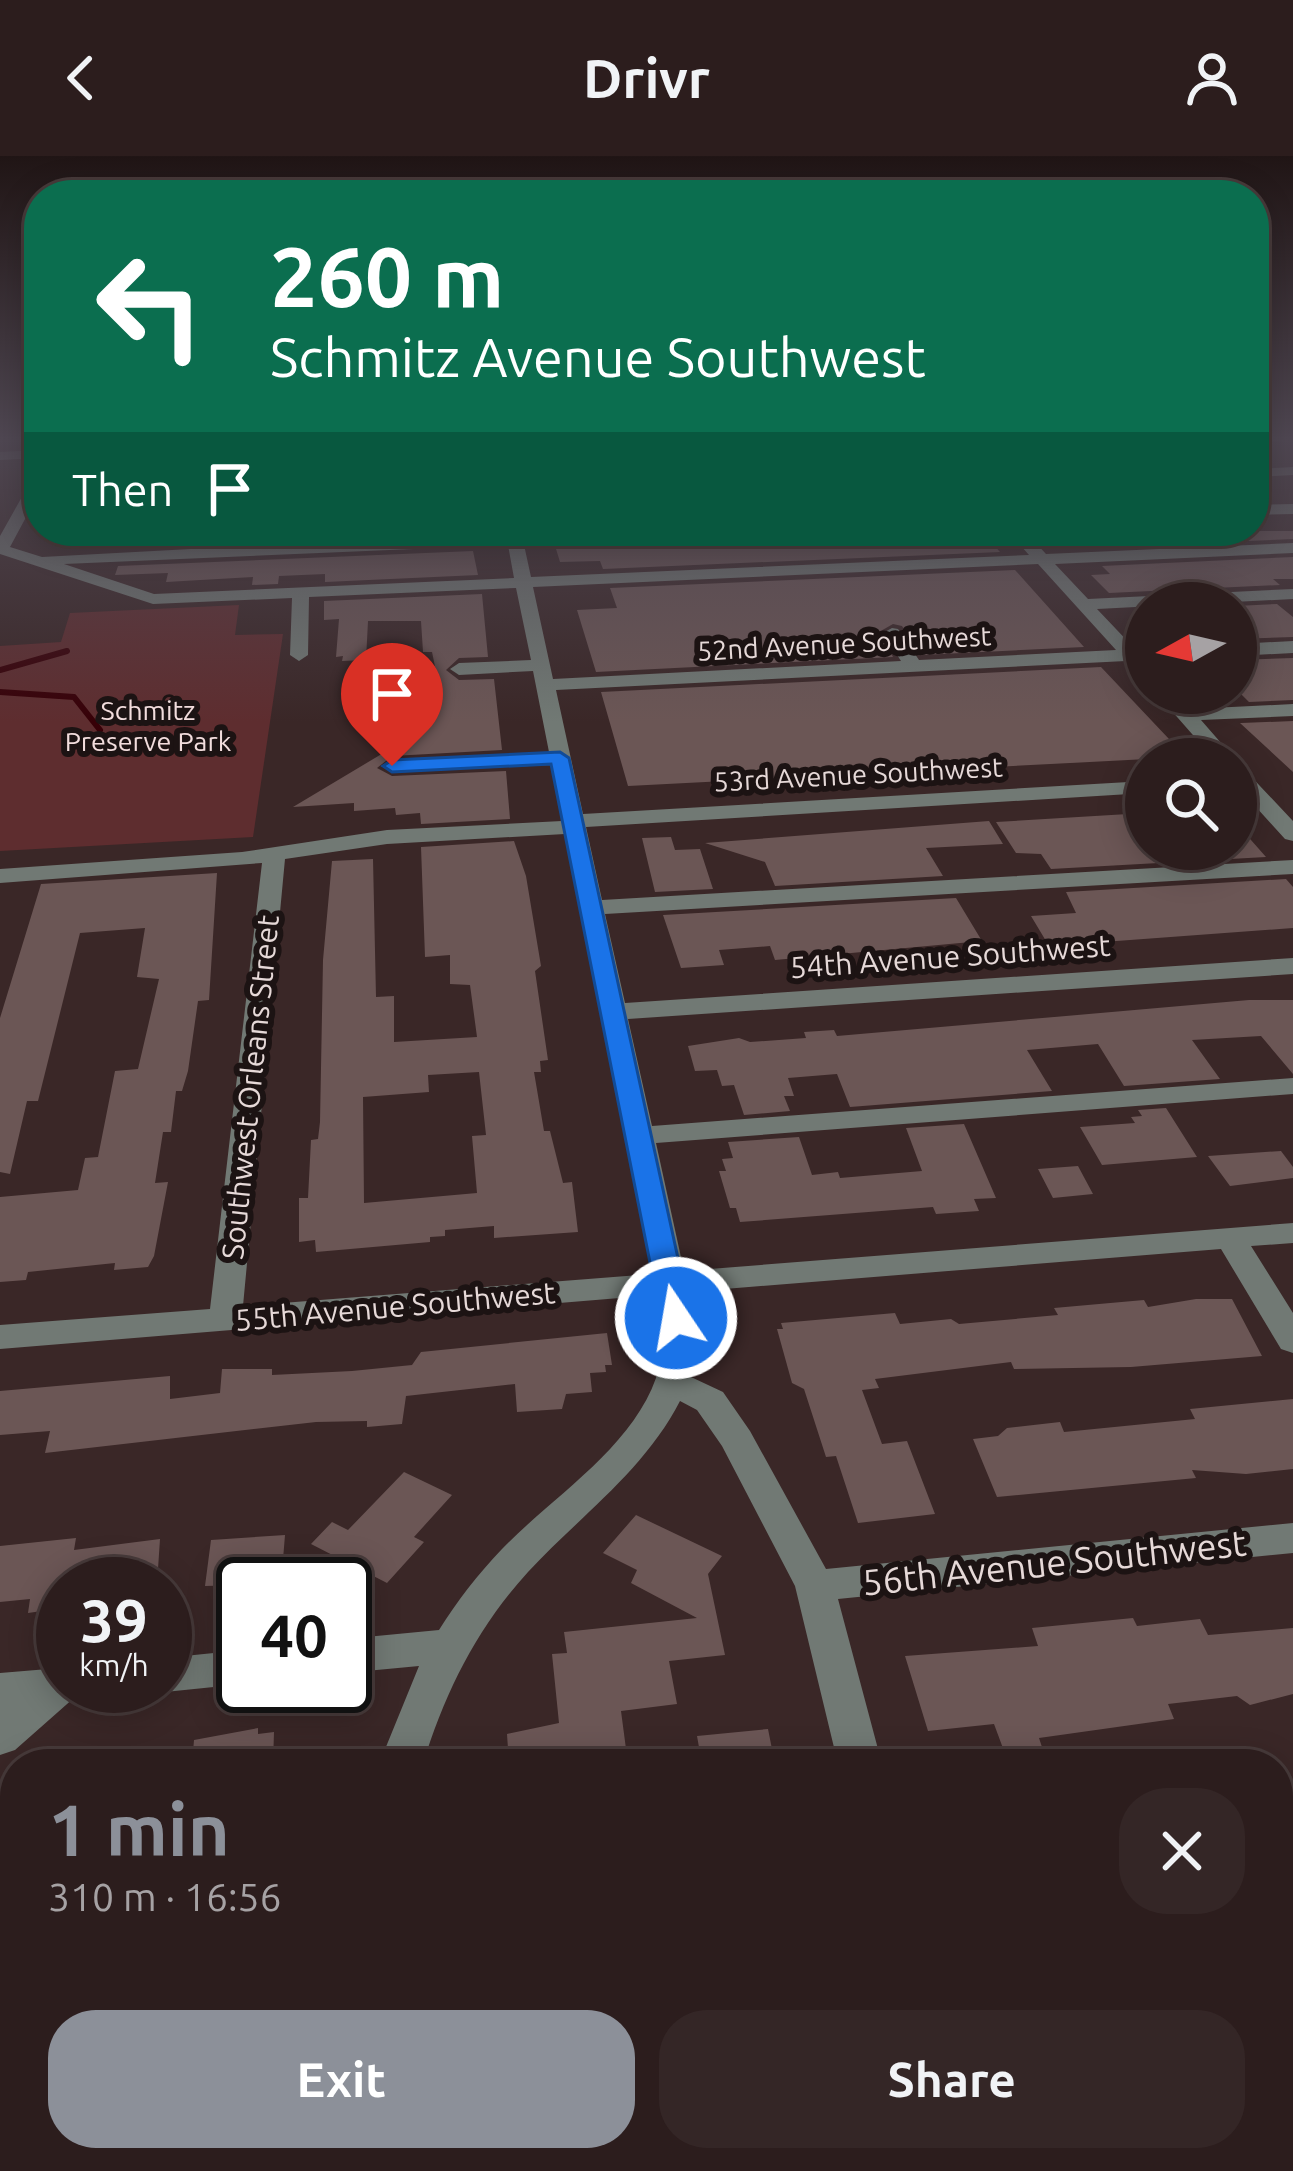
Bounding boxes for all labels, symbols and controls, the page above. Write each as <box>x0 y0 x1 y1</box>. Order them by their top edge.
icon: back <box>48 45 114 111</box>
icon: person <box>1179 45 1245 111</box>
text: Drivr <box>583 48 710 108</box>
icon: left <box>72 228 228 384</box>
text: 260 m <box>270 229 504 323</box>
text: Schmitz Avenue Southwest <box>270 327 926 387</box>
icon: arrive <box>197 456 263 522</box>
text: Then <box>72 464 173 515</box>
north arrow <box>1125 582 1257 714</box>
map controls <box>1125 582 1257 870</box>
street label: 52nd Avenue Southwest <box>696 620 992 666</box>
pin <box>341 643 443 766</box>
icon: arrive <box>359 661 425 727</box>
park label: Schmitz Preserve Park <box>65 695 232 756</box>
button: search <box>1125 738 1257 870</box>
street label: 53rd Avenue Southwest <box>713 751 1004 797</box>
street label: Southwest Orleans Street <box>215 913 285 1261</box>
street label: 54th Avenue Southwest <box>788 928 1112 984</box>
position arrow <box>613 1255 739 1381</box>
street label: 55th Avenue Southwest <box>233 1275 557 1337</box>
street label: 56th Avenue Southwest <box>860 1521 1248 1603</box>
speed limit sign: 40 <box>216 1557 372 1713</box>
text: 39 <box>80 1586 148 1653</box>
text: km/h <box>79 1648 149 1682</box>
button: close <box>1119 1788 1245 1914</box>
text: 1 min <box>48 1789 230 1870</box>
text: 310 m · 16:56 <box>48 1875 282 1918</box>
button: Exit <box>48 2010 635 2148</box>
button: Share <box>659 2010 1245 2148</box>

